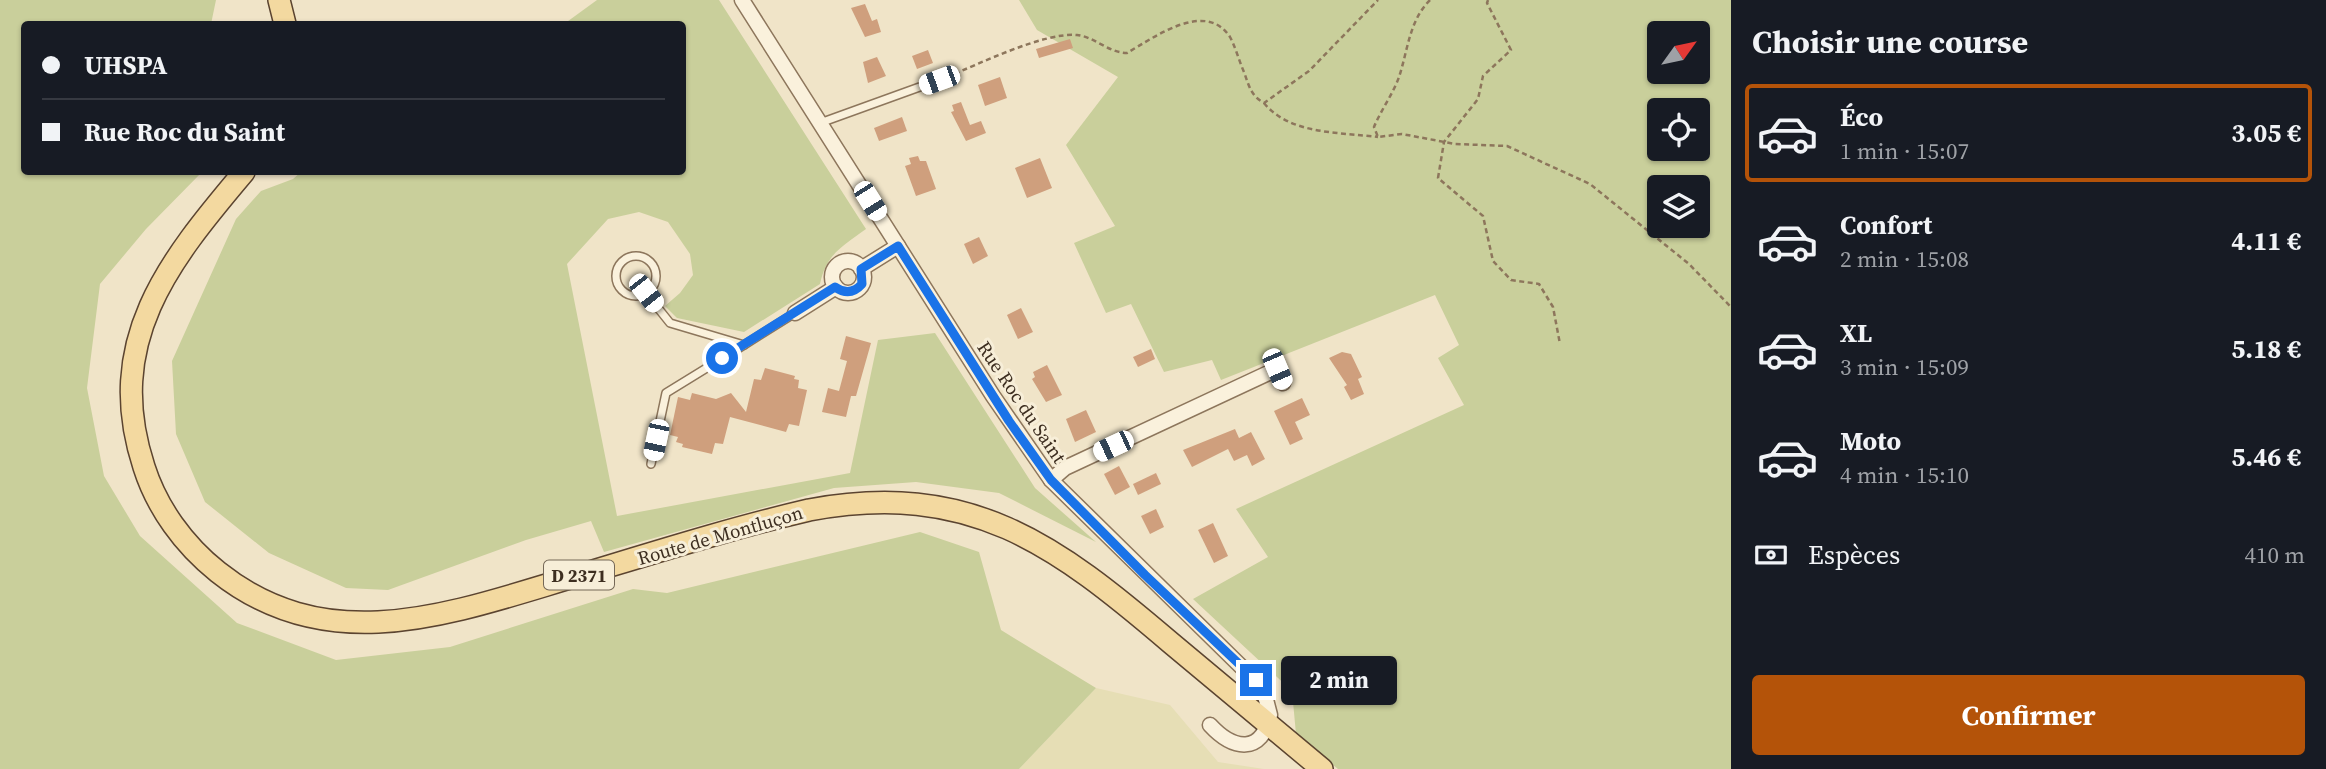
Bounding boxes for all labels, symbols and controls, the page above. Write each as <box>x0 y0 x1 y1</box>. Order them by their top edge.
text: Choisir une course <box>1752 20 2028 64</box>
north arrow <box>1647 21 1710 84</box>
map controls <box>1647 21 1710 238</box>
text: UHSPA <box>84 47 168 83</box>
car <box>916 63 963 97</box>
button: locate <box>1647 98 1710 161</box>
text: Éco <box>1840 99 1883 135</box>
icon: car <box>1756 102 1819 165</box>
text: Rue Roc du Saint <box>84 114 285 150</box>
text: 3.05 € <box>2231 115 2301 151</box>
text: 1 min · 15:07 <box>1840 135 1969 167</box>
button: layers <box>1647 175 1710 238</box>
car <box>850 178 891 224</box>
text: Confort <box>1840 207 1932 243</box>
icon: car <box>1756 210 1819 273</box>
text: 4.11 € <box>2231 223 2301 259</box>
text: 2 min · 15:08 <box>1840 243 1969 275</box>
car <box>625 270 668 316</box>
text: XL <box>1840 315 1872 351</box>
icon: car <box>1756 318 1819 381</box>
text: 5.18 € <box>2231 331 2301 367</box>
street label: Rue Roc du Saint <box>971 336 1073 469</box>
route start <box>706 342 738 374</box>
car <box>1260 346 1295 392</box>
text: 3 min · 15:09 <box>1840 351 1969 383</box>
car <box>642 417 671 463</box>
text: Moto <box>1840 423 1901 459</box>
icon: car <box>1756 426 1819 489</box>
car <box>1090 428 1137 464</box>
text: 5.46 € <box>2231 439 2301 475</box>
text: 4 min · 15:10 <box>1840 459 1969 491</box>
street label: Route de Montluçon <box>634 499 806 571</box>
icon: cash <box>1752 536 1790 574</box>
text: Espèces <box>1808 537 1900 573</box>
text: 410 m <box>2244 539 2305 571</box>
road number: D 2371 <box>544 560 614 590</box>
callout: 2 min <box>1280 656 1396 704</box>
route end <box>1240 664 1272 696</box>
text: 2 min <box>1309 664 1369 696</box>
button: Confirmer <box>1752 675 2305 755</box>

